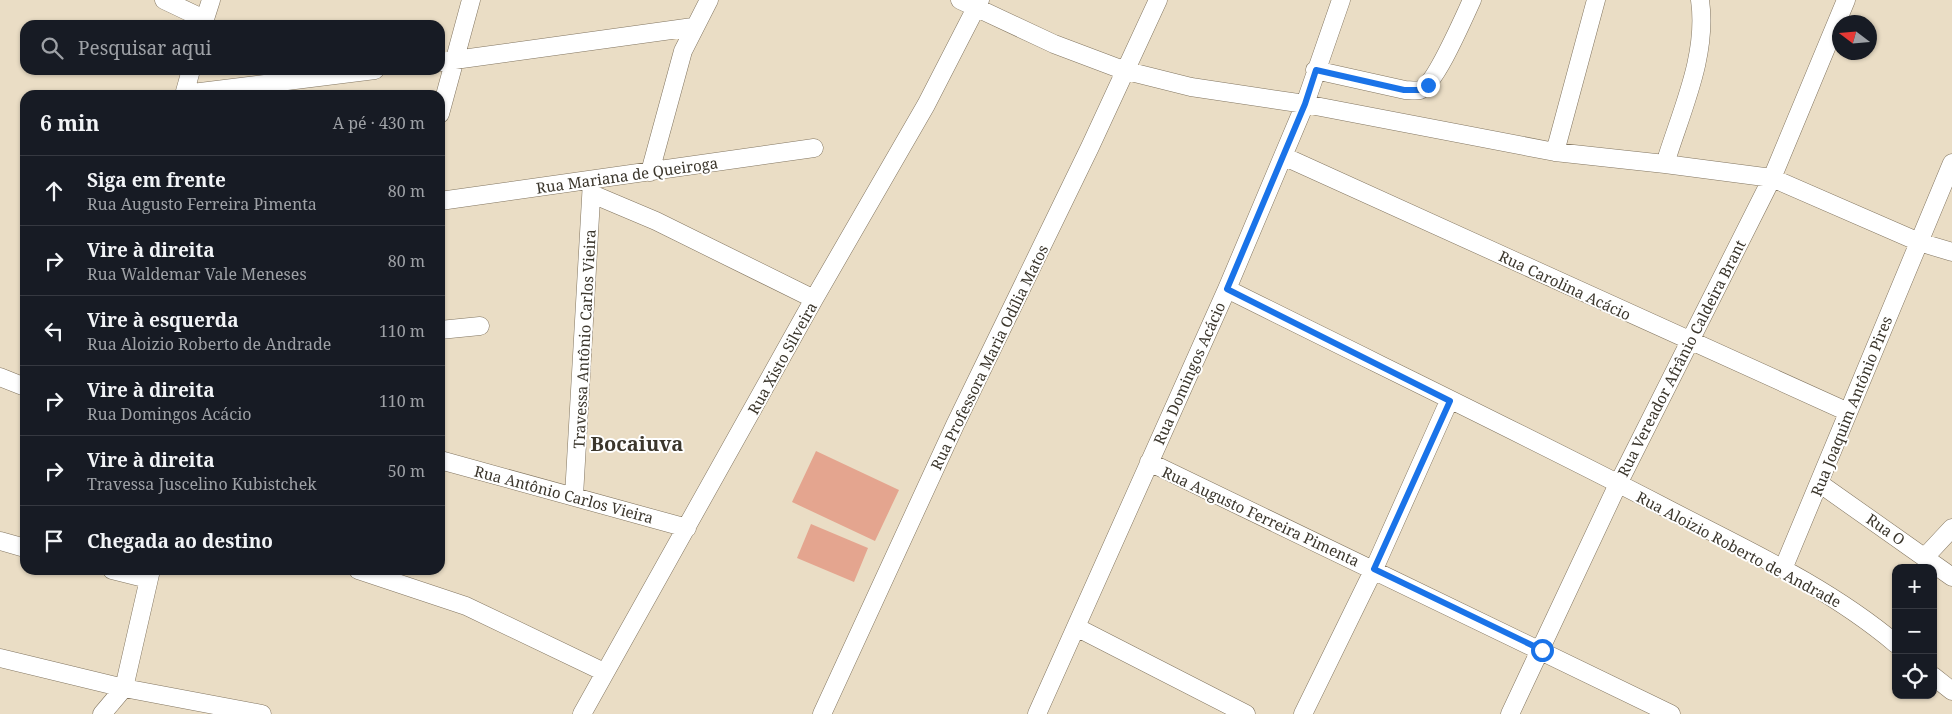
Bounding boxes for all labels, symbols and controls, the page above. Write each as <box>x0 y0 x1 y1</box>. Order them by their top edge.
north arrow <box>1832 15 1877 60</box>
search box <box>20 20 445 75</box>
icon: search <box>38 34 66 62</box>
text: Pesquisar aqui <box>78 35 212 61</box>
route end <box>1417 74 1440 97</box>
text: 6 min <box>40 109 99 137</box>
text: A pé · 430 m <box>333 112 425 134</box>
street label: Rua Mariana de Queiroga <box>535 152 719 198</box>
text: Siga em frente <box>87 167 226 193</box>
icon: ahead <box>40 177 68 205</box>
text: 80 m <box>388 180 425 202</box>
text: Rua Augusto Ferreira Pimenta <box>87 193 317 215</box>
street label: Travessa Antônio Carlos Vieira <box>568 229 600 449</box>
street label: Rua Vereador Afrânio Caldeira Brant <box>1612 236 1750 480</box>
text: Vire à direita <box>87 237 215 263</box>
street label: Rua Professora Maria Odília Matos <box>926 241 1052 473</box>
street label: Rua Carolina Acácio <box>1496 246 1634 324</box>
icon: right <box>40 247 68 275</box>
text: 80 m <box>388 250 425 272</box>
text: Rua Waldemar Vale Meneses <box>87 263 307 285</box>
street label: Rua Xisto Silveira <box>743 298 821 418</box>
street label: Rua Domingos Acácio <box>1148 298 1230 448</box>
text: Vire à esquerda <box>87 307 239 333</box>
street label: Rua Joaquim Antônio Pires <box>1806 313 1896 499</box>
icon: left <box>40 317 68 345</box>
text: 110 m <box>379 320 425 342</box>
text: Rua Aloizio Roberto de Andrade <box>87 333 331 355</box>
text: Vire à direita <box>87 377 215 403</box>
icon: right <box>40 387 68 415</box>
text: 110 m <box>379 390 425 412</box>
text: Rua Domingos Acácio <box>87 403 252 425</box>
district label: Bocaiuva <box>591 430 683 457</box>
text: Vire à direita <box>87 447 215 473</box>
icon: right <box>40 457 68 485</box>
text: 50 m <box>388 460 425 482</box>
street label: Rua Antônio Carlos Vieira <box>472 460 656 528</box>
street label: Rua Augusto Ferreira Pimenta <box>1159 461 1363 571</box>
text: Travessa Juscelino Kubistchek <box>87 473 317 495</box>
street label: Rua Aloizio Roberto de Andrade <box>1633 486 1845 612</box>
street label: Rua O <box>1863 509 1909 549</box>
icon: arrive <box>40 527 68 555</box>
text: Chegada ao destino <box>87 528 273 554</box>
map controls <box>1892 564 1937 699</box>
button: + <box>1892 564 1937 609</box>
button: − <box>1892 609 1937 654</box>
route start <box>1531 639 1554 662</box>
button: locate <box>1892 654 1937 699</box>

